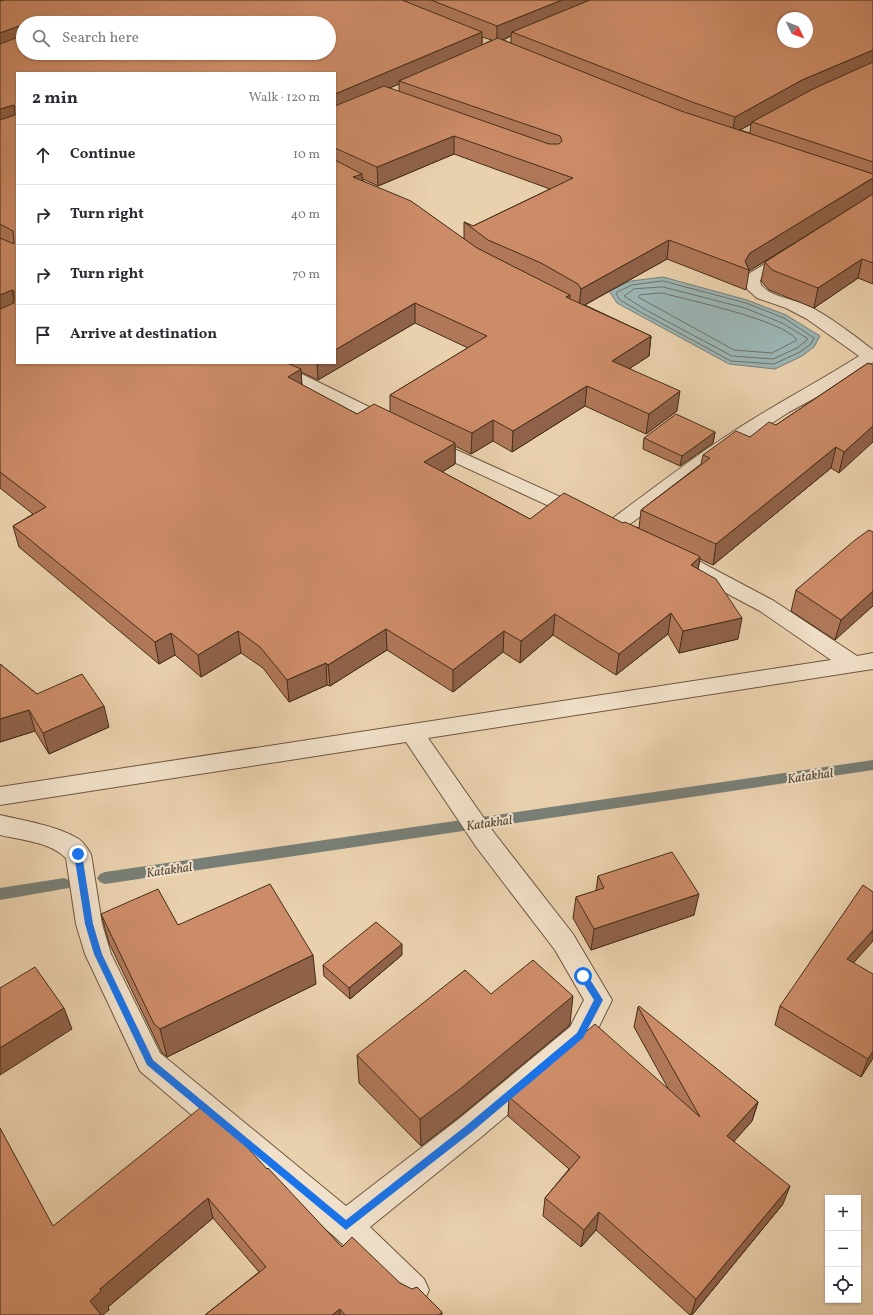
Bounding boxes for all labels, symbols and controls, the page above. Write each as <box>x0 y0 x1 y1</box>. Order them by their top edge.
north arrow <box>777 12 813 48</box>
search box <box>16 16 336 60</box>
icon: search <box>30 27 52 49</box>
text: Search here <box>62 28 139 49</box>
text: 2 min <box>32 87 78 110</box>
text: Walk · 120 m <box>249 89 320 107</box>
icon: ahead <box>32 144 54 166</box>
text: Continue <box>70 144 135 165</box>
text: 10 m <box>293 146 320 164</box>
icon: right <box>32 204 54 226</box>
text: Turn right <box>70 204 144 225</box>
text: 40 m <box>291 206 320 224</box>
icon: right <box>32 264 54 286</box>
text: Turn right <box>70 264 144 285</box>
text: 70 m <box>292 266 320 284</box>
icon: arrive <box>32 324 54 346</box>
text: Arrive at destination <box>70 324 217 345</box>
water label: Katakhal <box>786 765 835 789</box>
water label: Katakhal <box>465 812 514 836</box>
route end <box>69 845 87 863</box>
water label: Katakhal <box>145 859 194 883</box>
route start <box>574 967 592 985</box>
map controls <box>825 1195 861 1303</box>
button: + <box>825 1195 861 1231</box>
button: − <box>825 1231 861 1267</box>
button: locate <box>825 1267 861 1303</box>

